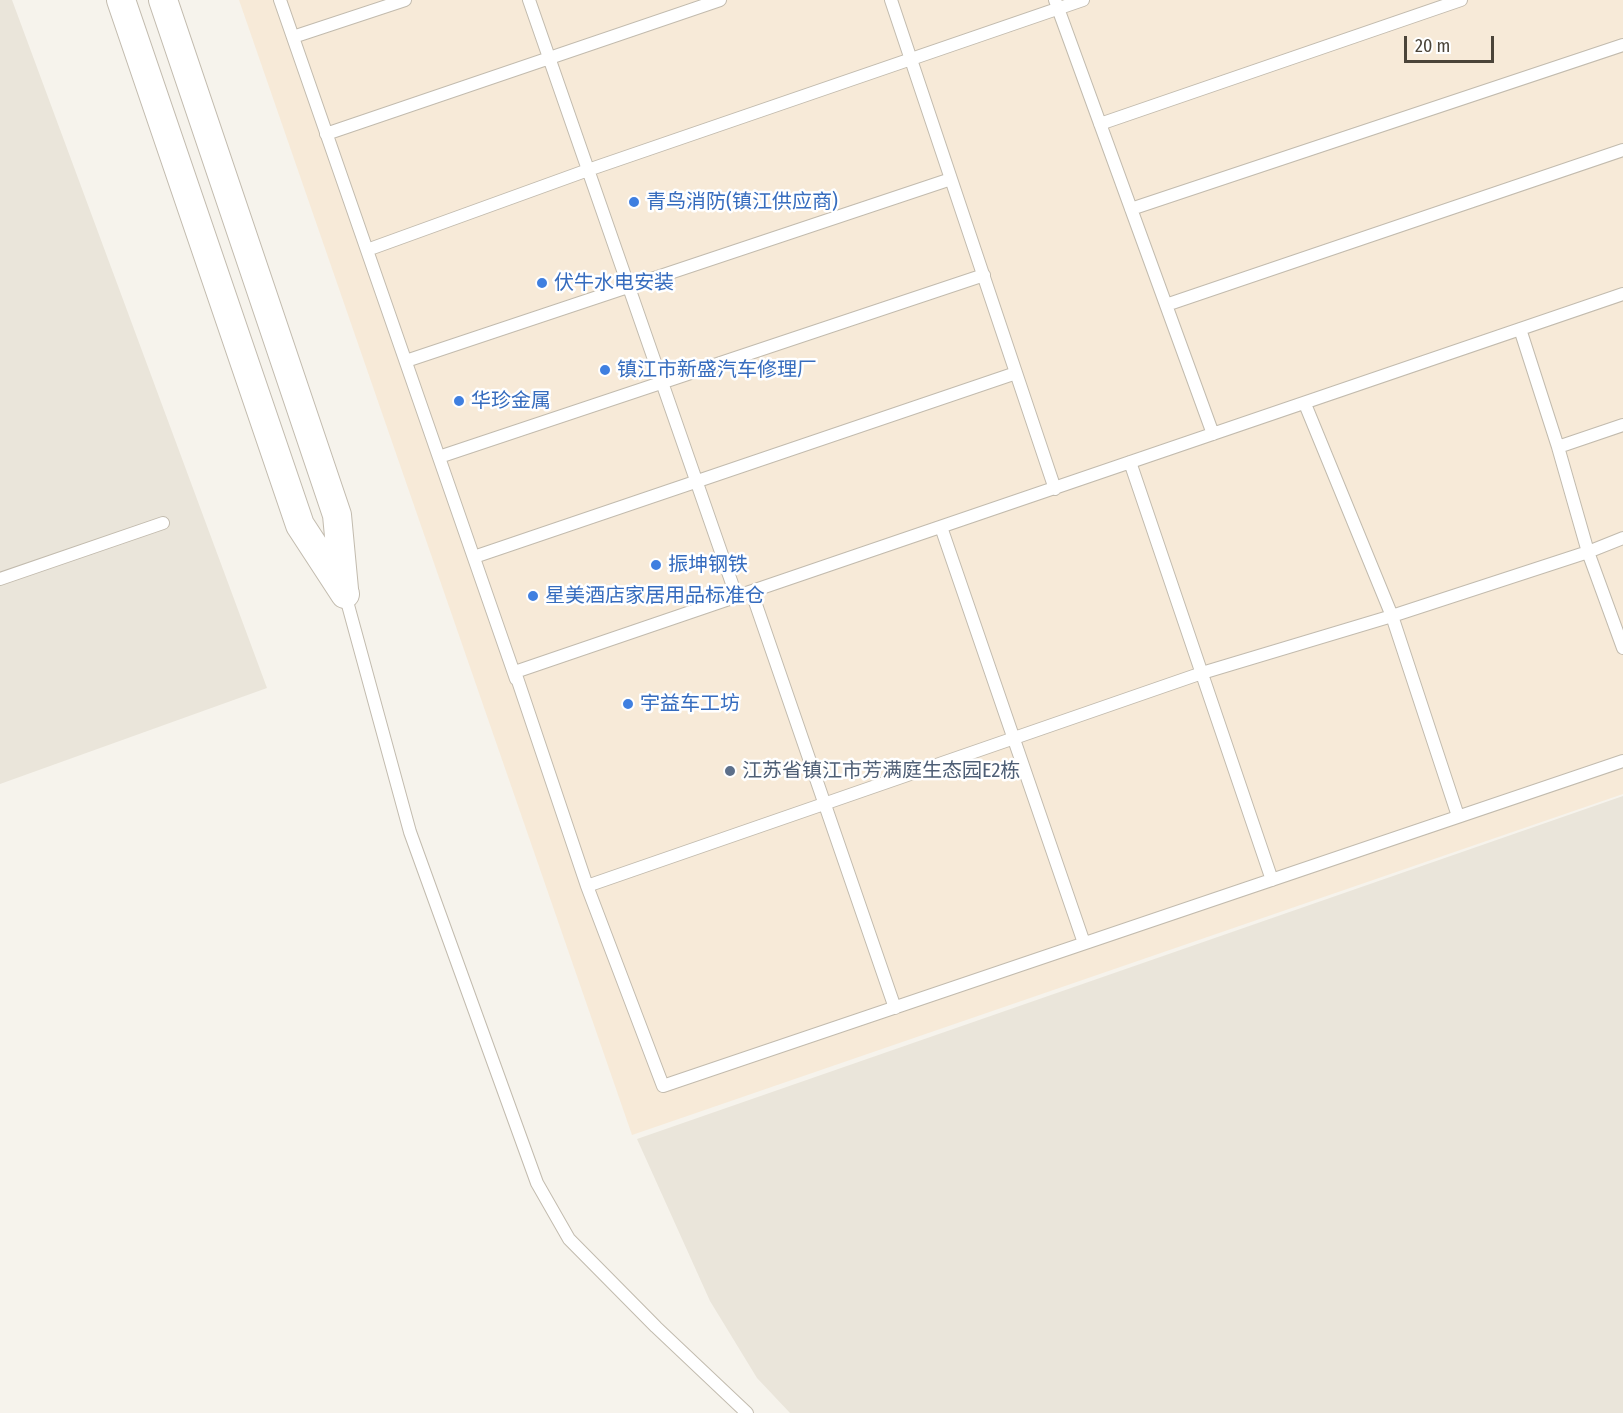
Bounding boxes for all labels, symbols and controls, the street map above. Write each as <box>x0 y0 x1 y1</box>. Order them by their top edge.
scale bar <box>1407 24 1497 62</box>
text: 20 m <box>1415 35 1450 57</box>
place label: 青鸟消防(镇江供应商) <box>646 190 838 214</box>
marker: 青鸟消防(镇江供应商) <box>627 195 641 209</box>
place label: 伏牛水电安装 <box>554 271 674 295</box>
marker: 伏牛水电安装 <box>535 276 549 290</box>
place label: 镇江市新盛汽车修理厂 <box>617 358 817 382</box>
marker: 镇江市新盛汽车修理厂 <box>598 363 612 377</box>
place label: 华珍金属 <box>471 389 551 413</box>
marker: 华珍金属 <box>452 394 466 408</box>
place label: 振坤钢铁 <box>668 553 748 577</box>
marker: 振坤钢铁 <box>649 558 663 572</box>
place label: 星美酒店家居用品标准仓 <box>545 584 765 608</box>
marker: 星美酒店家居用品标准仓 <box>526 589 540 603</box>
place label: 宇益车工坊 <box>640 692 740 716</box>
marker: 宇益车工坊 <box>621 697 635 711</box>
place label: 江苏省镇江市芳满庭生态园E2栋 <box>742 759 1020 783</box>
marker: 江苏省镇江市芳满庭生态园E2栋 <box>723 764 737 778</box>

